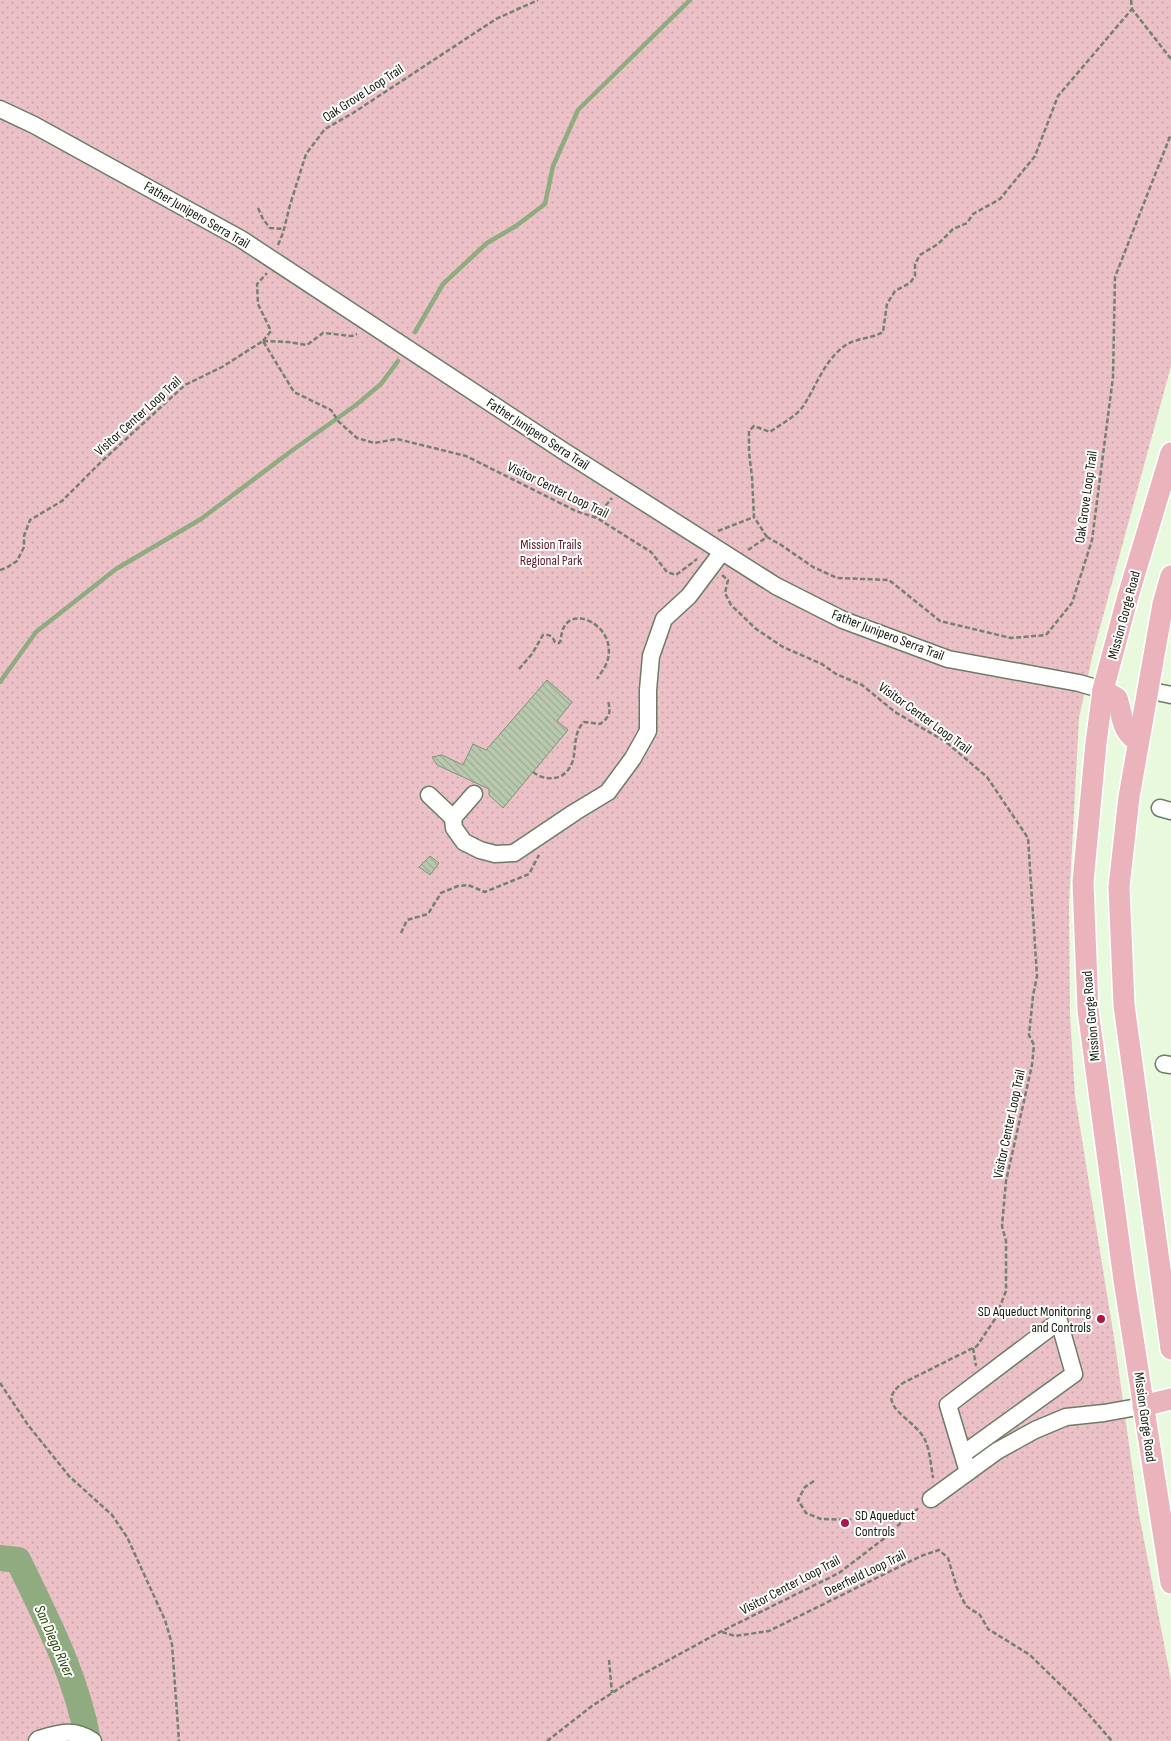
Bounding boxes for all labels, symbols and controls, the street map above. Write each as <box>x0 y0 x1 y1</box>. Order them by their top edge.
street label: Oak Grove Loop Trail <box>319 61 407 125</box>
street label: Father Junipero Serra Trail <box>141 178 253 252</box>
street label: Visitor Center Loop Trail <box>91 373 185 459</box>
street label: Father Junipero Serra Trail <box>483 394 593 474</box>
street label: Oak Grove Loop Trail <box>1071 450 1101 544</box>
street label: Visitor Center Loop Trail <box>504 458 612 522</box>
park label: Mission Trails Regional Park <box>520 536 583 569</box>
street label: Mission Gorge Road <box>1104 569 1144 661</box>
street label: Father Junipero Serra Trail <box>829 606 947 664</box>
street label: Visitor Center Loop Trail <box>875 679 975 757</box>
street label: Mission Gorge Road <box>1079 970 1103 1062</box>
street label: Visitor Center Loop Trail <box>989 1068 1029 1180</box>
place label: SD Aqueduct Monitoring and Controls <box>978 1303 1091 1336</box>
marker: SD Aqueduct Monitoring and Controls <box>1095 1313 1107 1325</box>
street label: Mission Gorge Road <box>1130 1371 1160 1463</box>
place label: SD Aqueduct Controls <box>855 1507 915 1540</box>
marker: SD Aqueduct Controls <box>839 1517 851 1529</box>
street label: Deerfield Loop Trail <box>822 1546 908 1600</box>
street label: Visitor Center Loop Trail <box>737 1551 843 1619</box>
water label: San Diego River <box>30 1602 79 1681</box>

